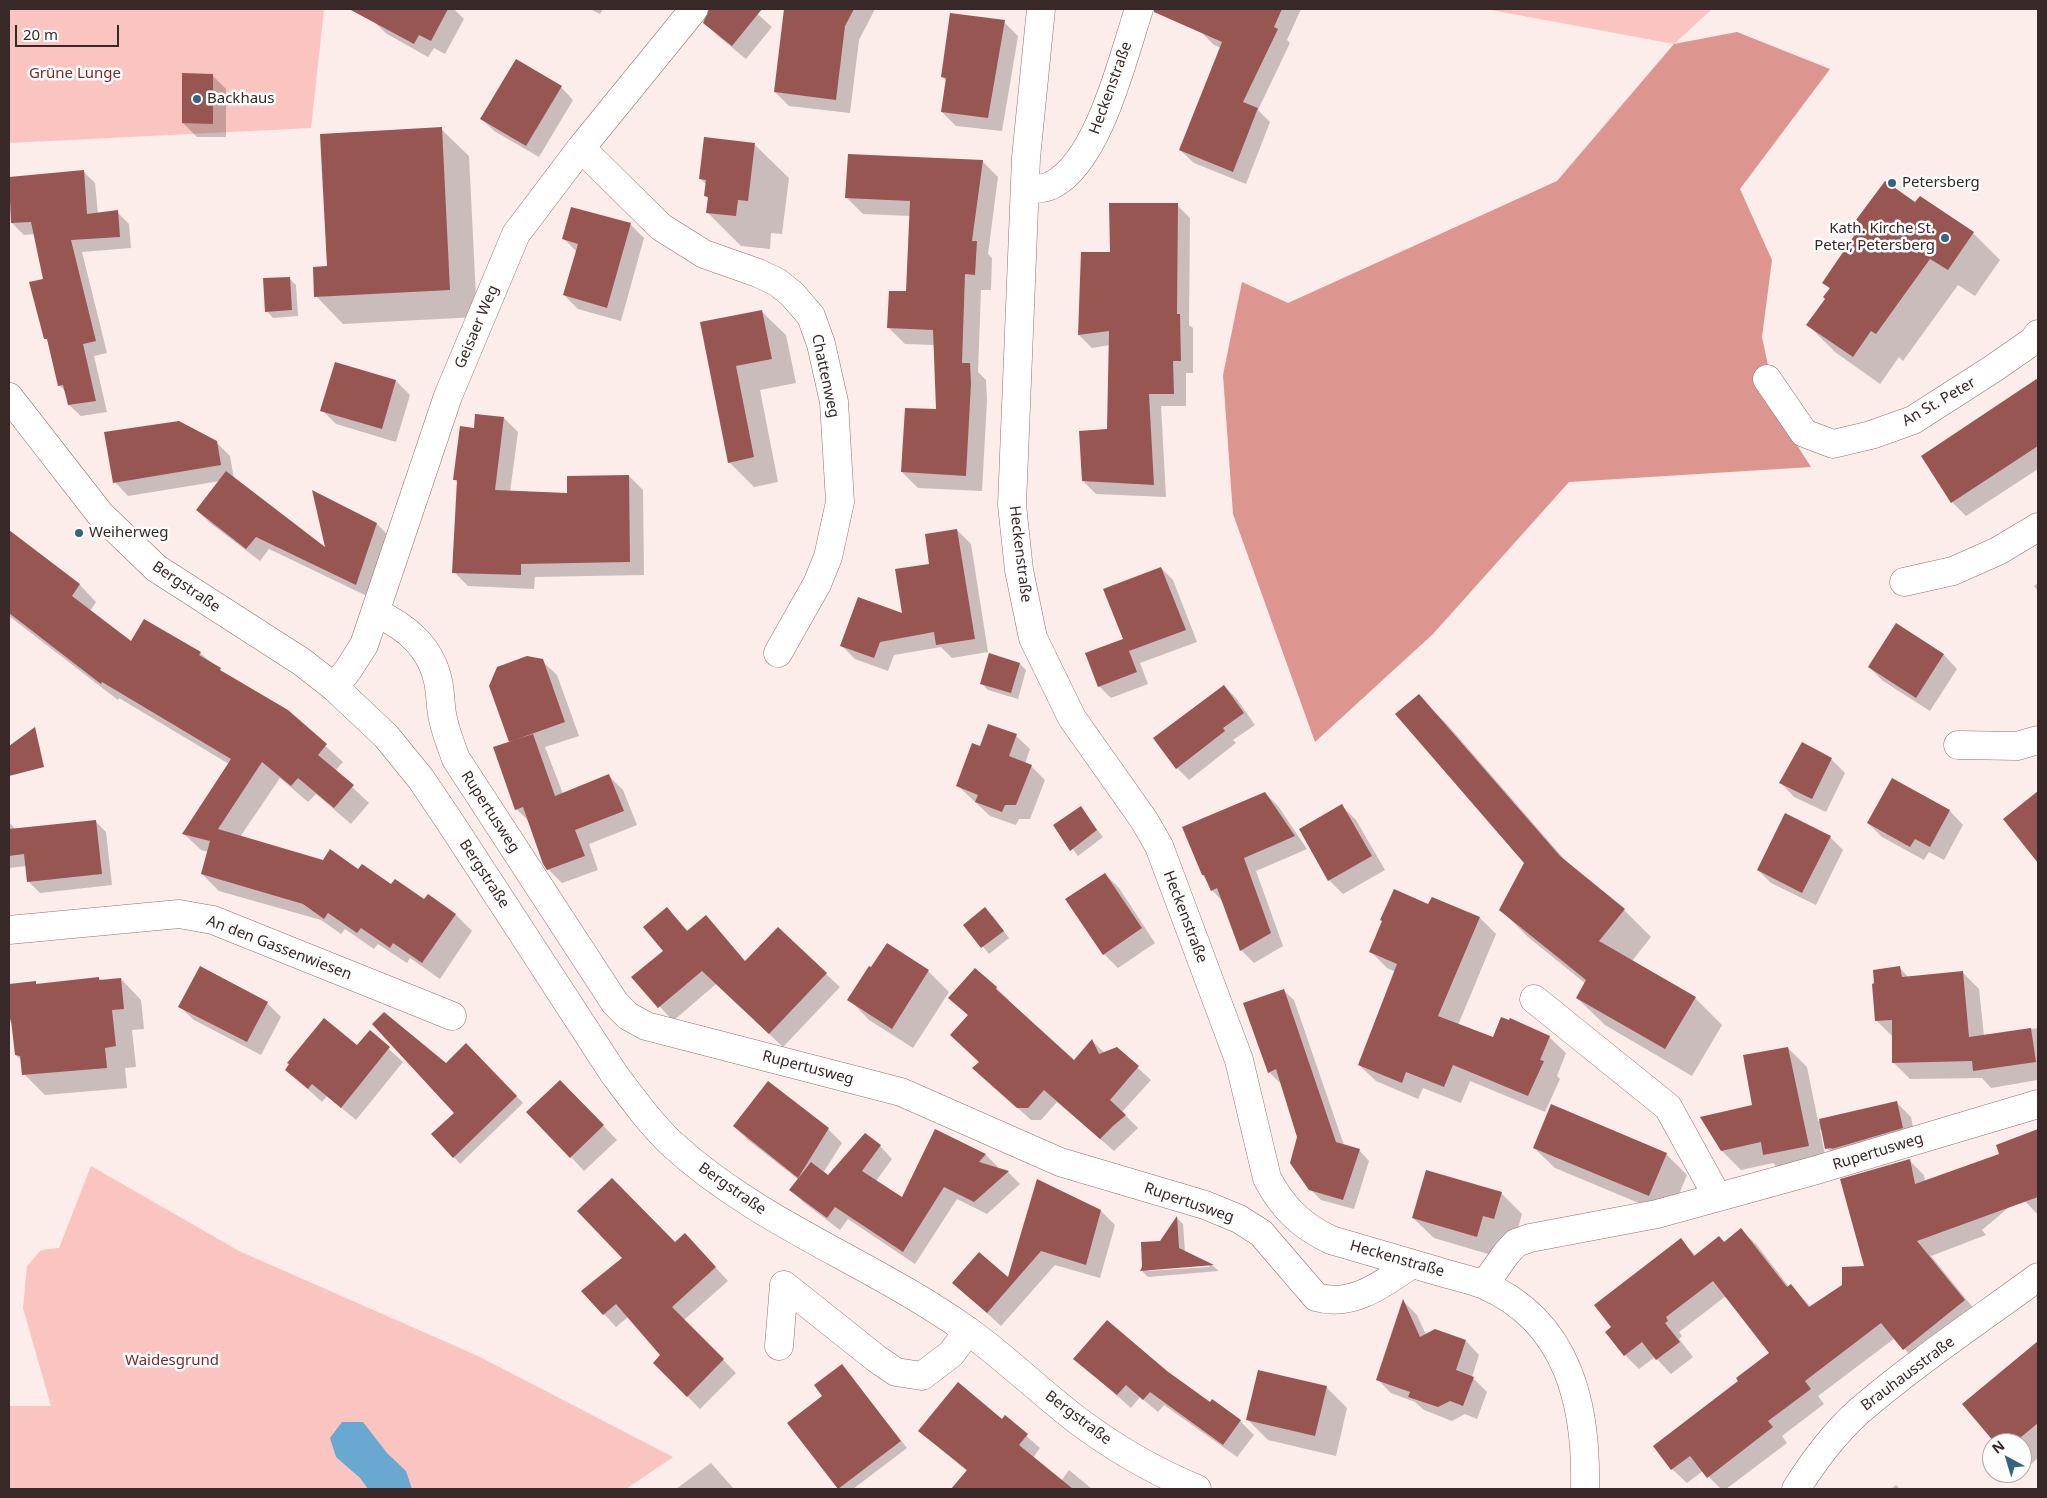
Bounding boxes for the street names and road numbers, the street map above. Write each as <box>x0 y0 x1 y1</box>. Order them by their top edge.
street label: Heckenstraße <box>1086 39 1136 137</box>
street label: Geisaer Weg <box>451 283 503 371</box>
street label: Chattenweg <box>807 332 843 420</box>
street label: An St. Peter <box>1899 374 1979 430</box>
street label: Heckenstraße <box>1005 505 1035 603</box>
street label: Bergstraße <box>149 558 223 616</box>
street label: Rupertusweg <box>457 768 523 856</box>
street label: Bergstraße <box>455 836 513 912</box>
street label: Heckenstraße <box>1159 868 1211 966</box>
street label: An den Gassenwiesen <box>204 912 354 984</box>
street label: Rupertusweg <box>760 1047 856 1089</box>
street label: Rupertusweg <box>1831 1130 1925 1174</box>
street label: Bergstraße <box>695 1159 769 1219</box>
street label: Rupertusweg <box>1142 1179 1236 1227</box>
street label: Heckenstraße <box>1348 1237 1446 1281</box>
street label: Brauhausstraße <box>1858 1333 1958 1415</box>
street label: Bergstraße <box>1041 1387 1115 1449</box>

